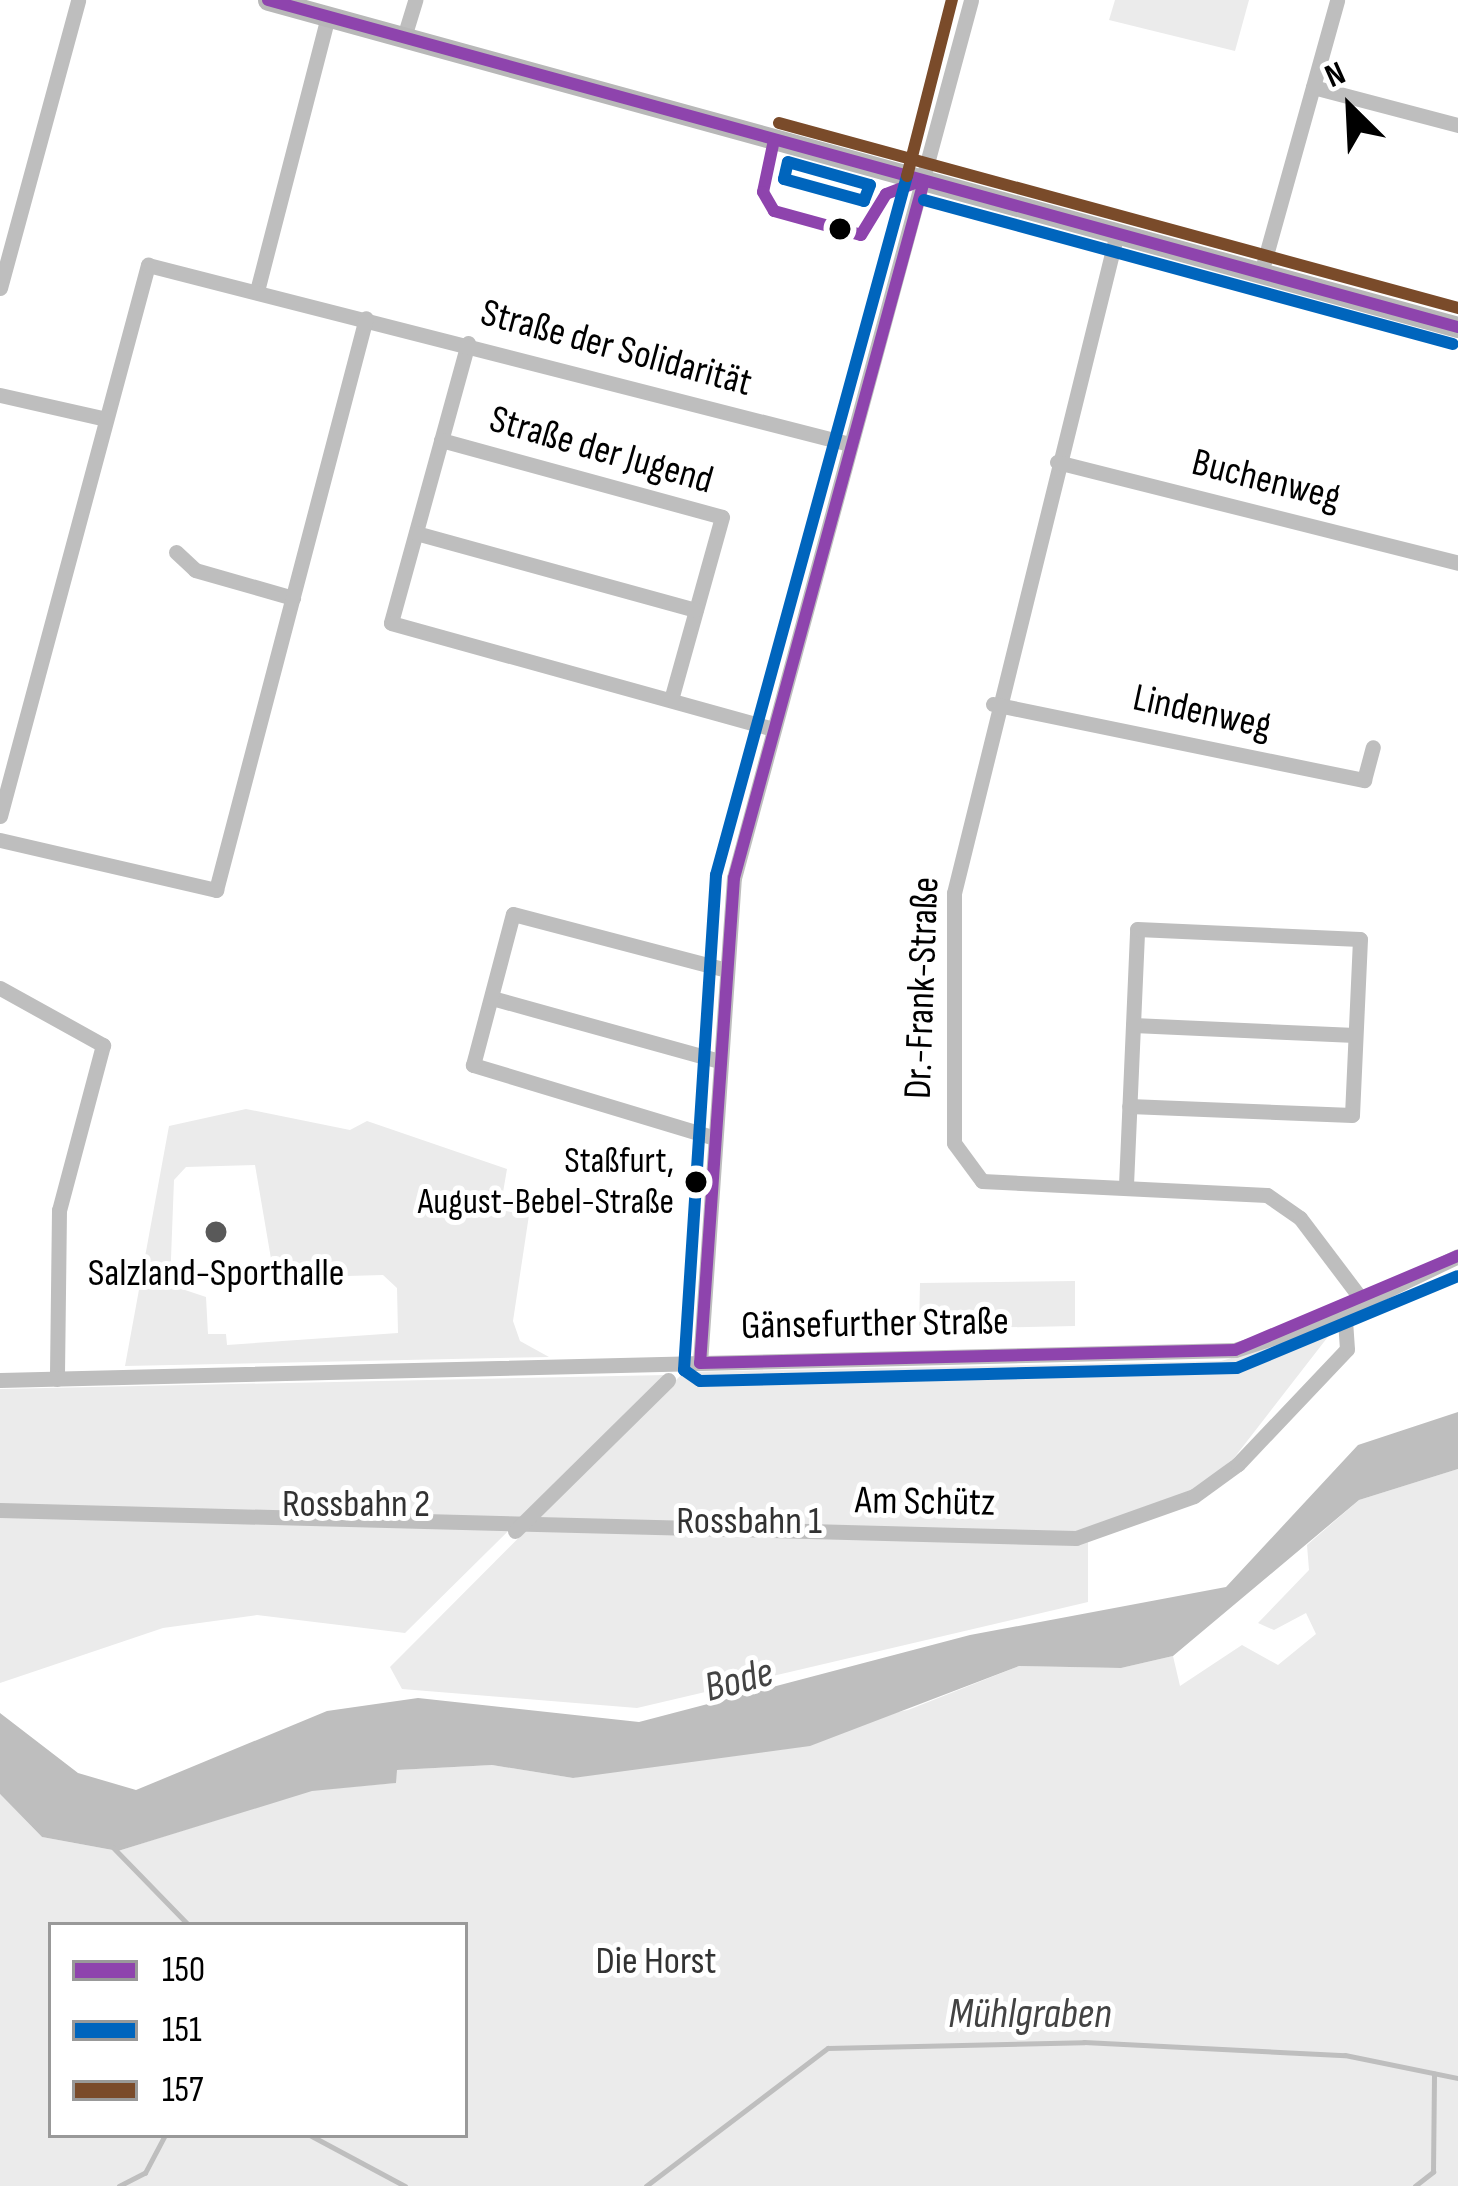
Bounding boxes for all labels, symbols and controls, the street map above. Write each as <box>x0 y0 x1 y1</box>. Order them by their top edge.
north arrow <box>1290 48 1410 168</box>
text: N <box>1319 53 1352 97</box>
unlabelled marker <box>829 218 851 240</box>
street label: Straße der Solidarität <box>476 290 756 408</box>
street label: Straße der Jugend <box>484 397 718 505</box>
street label: Buchenweg <box>1187 440 1345 522</box>
street label: Lindenweg <box>1129 676 1275 750</box>
street label: Dr.-Frank-Straße <box>896 876 950 1100</box>
place label: Staßfurt, August-Bebel-Straße <box>418 1139 674 1224</box>
marker: Staßfurt, August-Bebel-Straße <box>685 1171 707 1193</box>
marker: Salzland-Sporthalle <box>203 1219 229 1245</box>
place label: Salzland-Sporthalle <box>88 1251 344 1297</box>
street label: Gänsefurther Straße <box>741 1299 1009 1351</box>
street label: Am Schütz <box>855 1478 995 1528</box>
park label: Rossbahn 2 <box>282 1482 430 1528</box>
park label: Rossbahn 1 <box>676 1499 822 1545</box>
water label: Bode <box>699 1648 779 1714</box>
legend <box>48 1922 468 2138</box>
park label: Die Horst <box>596 1939 716 1985</box>
text: 150 <box>162 1949 205 1992</box>
water label: Mühlgraben <box>948 1990 1112 2040</box>
text: 151 <box>162 2009 202 2052</box>
text: 157 <box>162 2069 203 2112</box>

